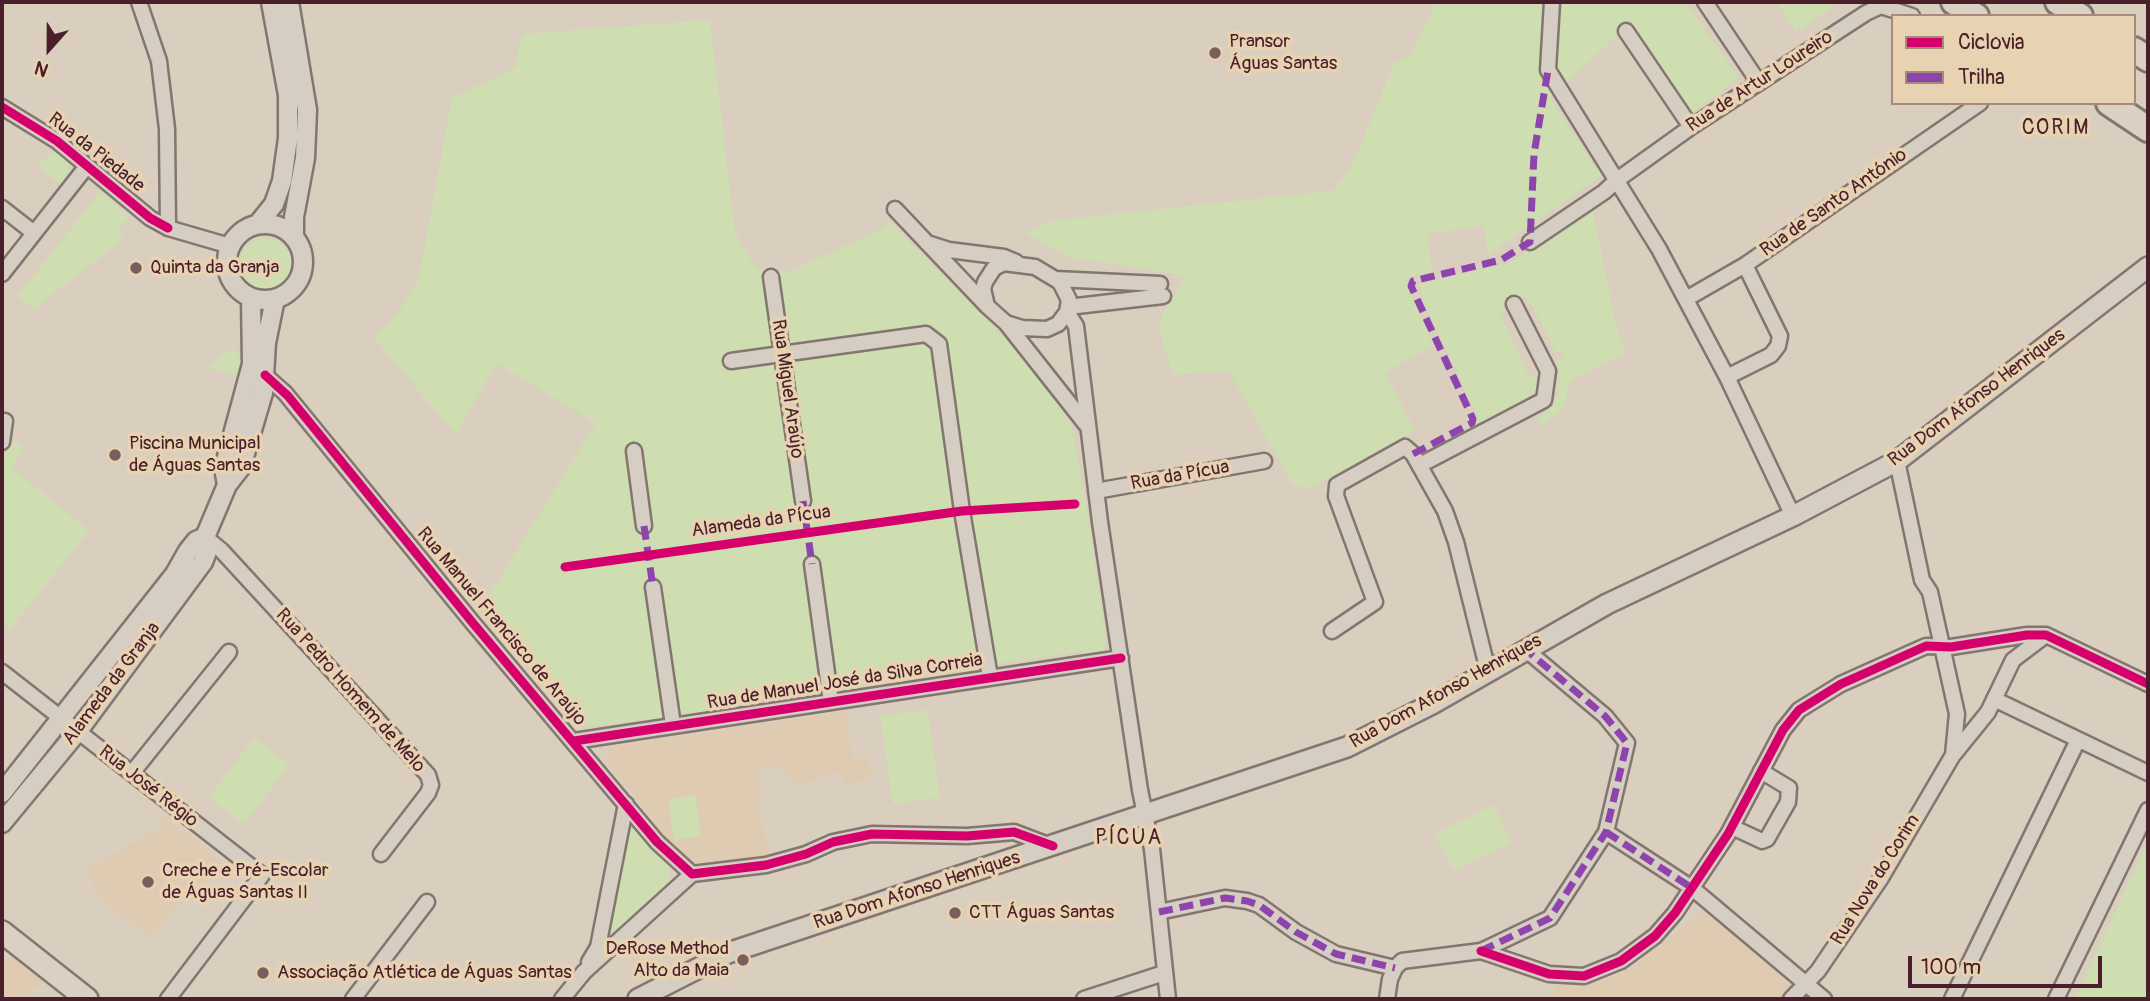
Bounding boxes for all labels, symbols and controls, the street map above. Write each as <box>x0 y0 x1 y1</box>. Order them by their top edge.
north arrow <box>14 14 84 84</box>
legend <box>1891 14 2136 105</box>
street label: Rua de Artur Loureiro <box>1683 26 1837 138</box>
text: Ciclovia <box>1958 29 2025 56</box>
place label: Pransor Águas Santas <box>1229 31 1337 75</box>
marker: Pransor Águas Santas <box>1207 45 1223 61</box>
text: N <box>31 55 52 82</box>
text: Trilha <box>1958 64 2005 91</box>
street label: Rua da Piedade <box>43 108 149 198</box>
district label: CORIM <box>2022 116 2090 142</box>
street label: Rua de Santo António <box>1756 144 1912 262</box>
place label: Quinta da Granja <box>150 257 279 279</box>
marker: Quinta da Granja <box>128 260 144 276</box>
street label: Rua Miguel Araújo <box>766 318 808 460</box>
street label: Rua Dom Afonso Henriques <box>1884 324 2070 472</box>
place label: Piscina Municipal de Águas Santas <box>129 433 261 477</box>
marker: Piscina Municipal de Águas Santas <box>107 447 123 463</box>
street label: Rua da Pícua <box>1129 456 1231 496</box>
street label: Alameda da Pícua <box>690 501 832 543</box>
street label: Rua Manuel Francisco de Araújo <box>411 523 591 731</box>
street label: Rua Pedro Homem de Melo <box>270 604 430 778</box>
street label: Alameda da Granja <box>58 618 166 750</box>
street label: Rua Dom Afonso Henriques <box>1346 630 1546 754</box>
street label: Rua de Manuel José da Silva Correia <box>706 649 984 715</box>
street label: Rua José Régio <box>94 741 202 833</box>
street label: Rua Nova do Corim <box>1827 810 1925 950</box>
district label: PÍCUA <box>1096 826 1162 852</box>
street label: Rua Dom Afonso Henriques <box>811 847 1023 935</box>
place label: Creche e Pré-Escolar de Águas Santas II <box>162 860 328 904</box>
marker: Creche e Pré-Escolar de Águas Santas II <box>140 874 156 890</box>
place label: CTT Águas Santas <box>969 902 1114 924</box>
marker: CTT Águas Santas <box>947 905 963 921</box>
place label: DeRose Method Alto da Maia <box>605 938 729 982</box>
scale bar <box>1912 942 2106 986</box>
marker: DeRose Method Alto da Maia <box>735 952 751 968</box>
text: 100 m <box>1921 954 1981 981</box>
place label: Associação Atlética de Águas Santas <box>277 962 572 984</box>
marker: Associação Atlética de Águas Santas <box>255 965 271 981</box>

